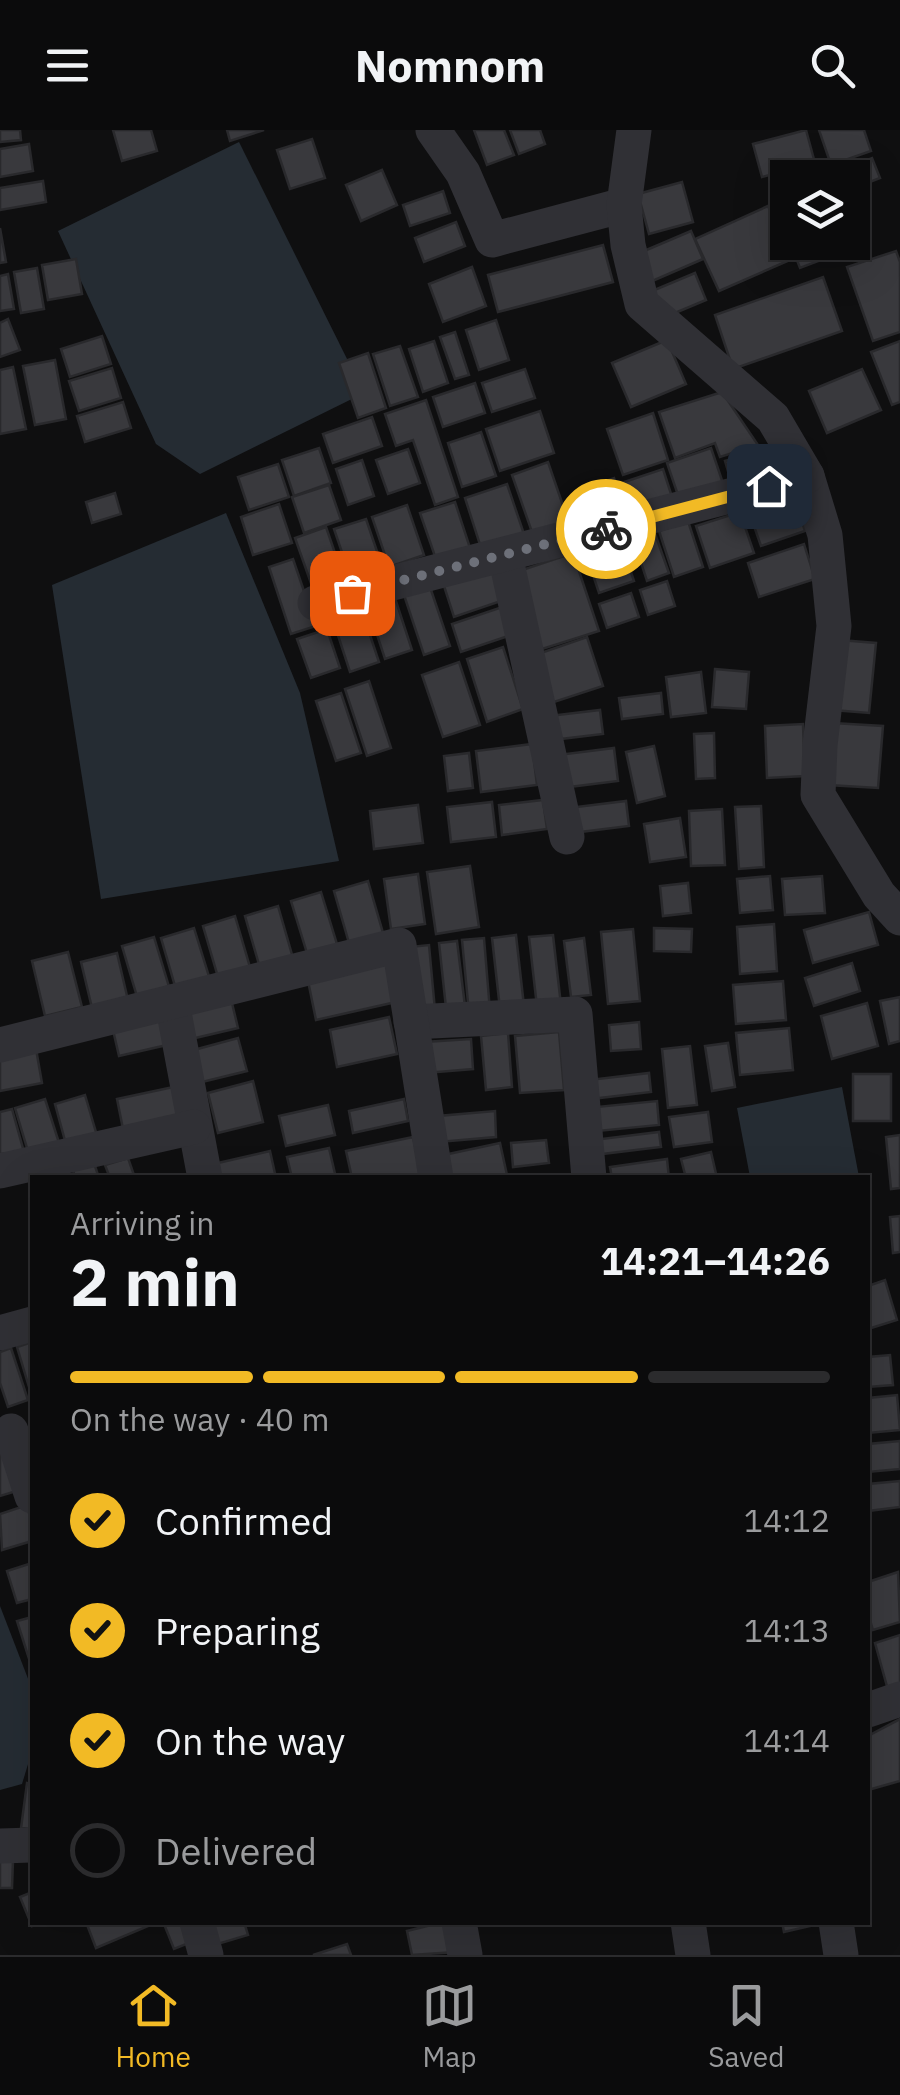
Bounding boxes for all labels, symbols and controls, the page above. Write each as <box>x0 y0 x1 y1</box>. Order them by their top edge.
text: Nomnom <box>355 36 545 94</box>
icon: menu <box>40 38 95 93</box>
icon: search <box>805 38 860 93</box>
map controls <box>770 160 870 260</box>
button: layers <box>770 160 870 260</box>
pin <box>727 444 812 529</box>
icon: home <box>742 459 797 514</box>
courier <box>556 479 656 579</box>
icon: bike <box>579 502 634 557</box>
pin <box>310 551 395 636</box>
icon: bag <box>325 566 380 621</box>
text: Arriving in <box>70 1202 215 1244</box>
text: 14:21–14:26 <box>600 1236 830 1285</box>
text: 2 min <box>70 1239 240 1324</box>
text: On the way · 40 m <box>70 1398 330 1440</box>
icon: check <box>70 1493 125 1548</box>
text: Confirmed <box>155 1496 333 1545</box>
text: 14:12 <box>744 1499 830 1541</box>
icon: check <box>70 1603 125 1658</box>
text: Preparing <box>155 1606 320 1655</box>
text: 14:13 <box>744 1609 830 1651</box>
icon: check <box>70 1713 125 1768</box>
text: On the way <box>155 1716 345 1765</box>
text: 14:14 <box>744 1719 830 1761</box>
text: Delivered <box>155 1826 317 1875</box>
tab: Home <box>116 1978 191 2075</box>
tab: Map <box>422 1978 477 2075</box>
tab: Saved <box>708 1978 784 2075</box>

